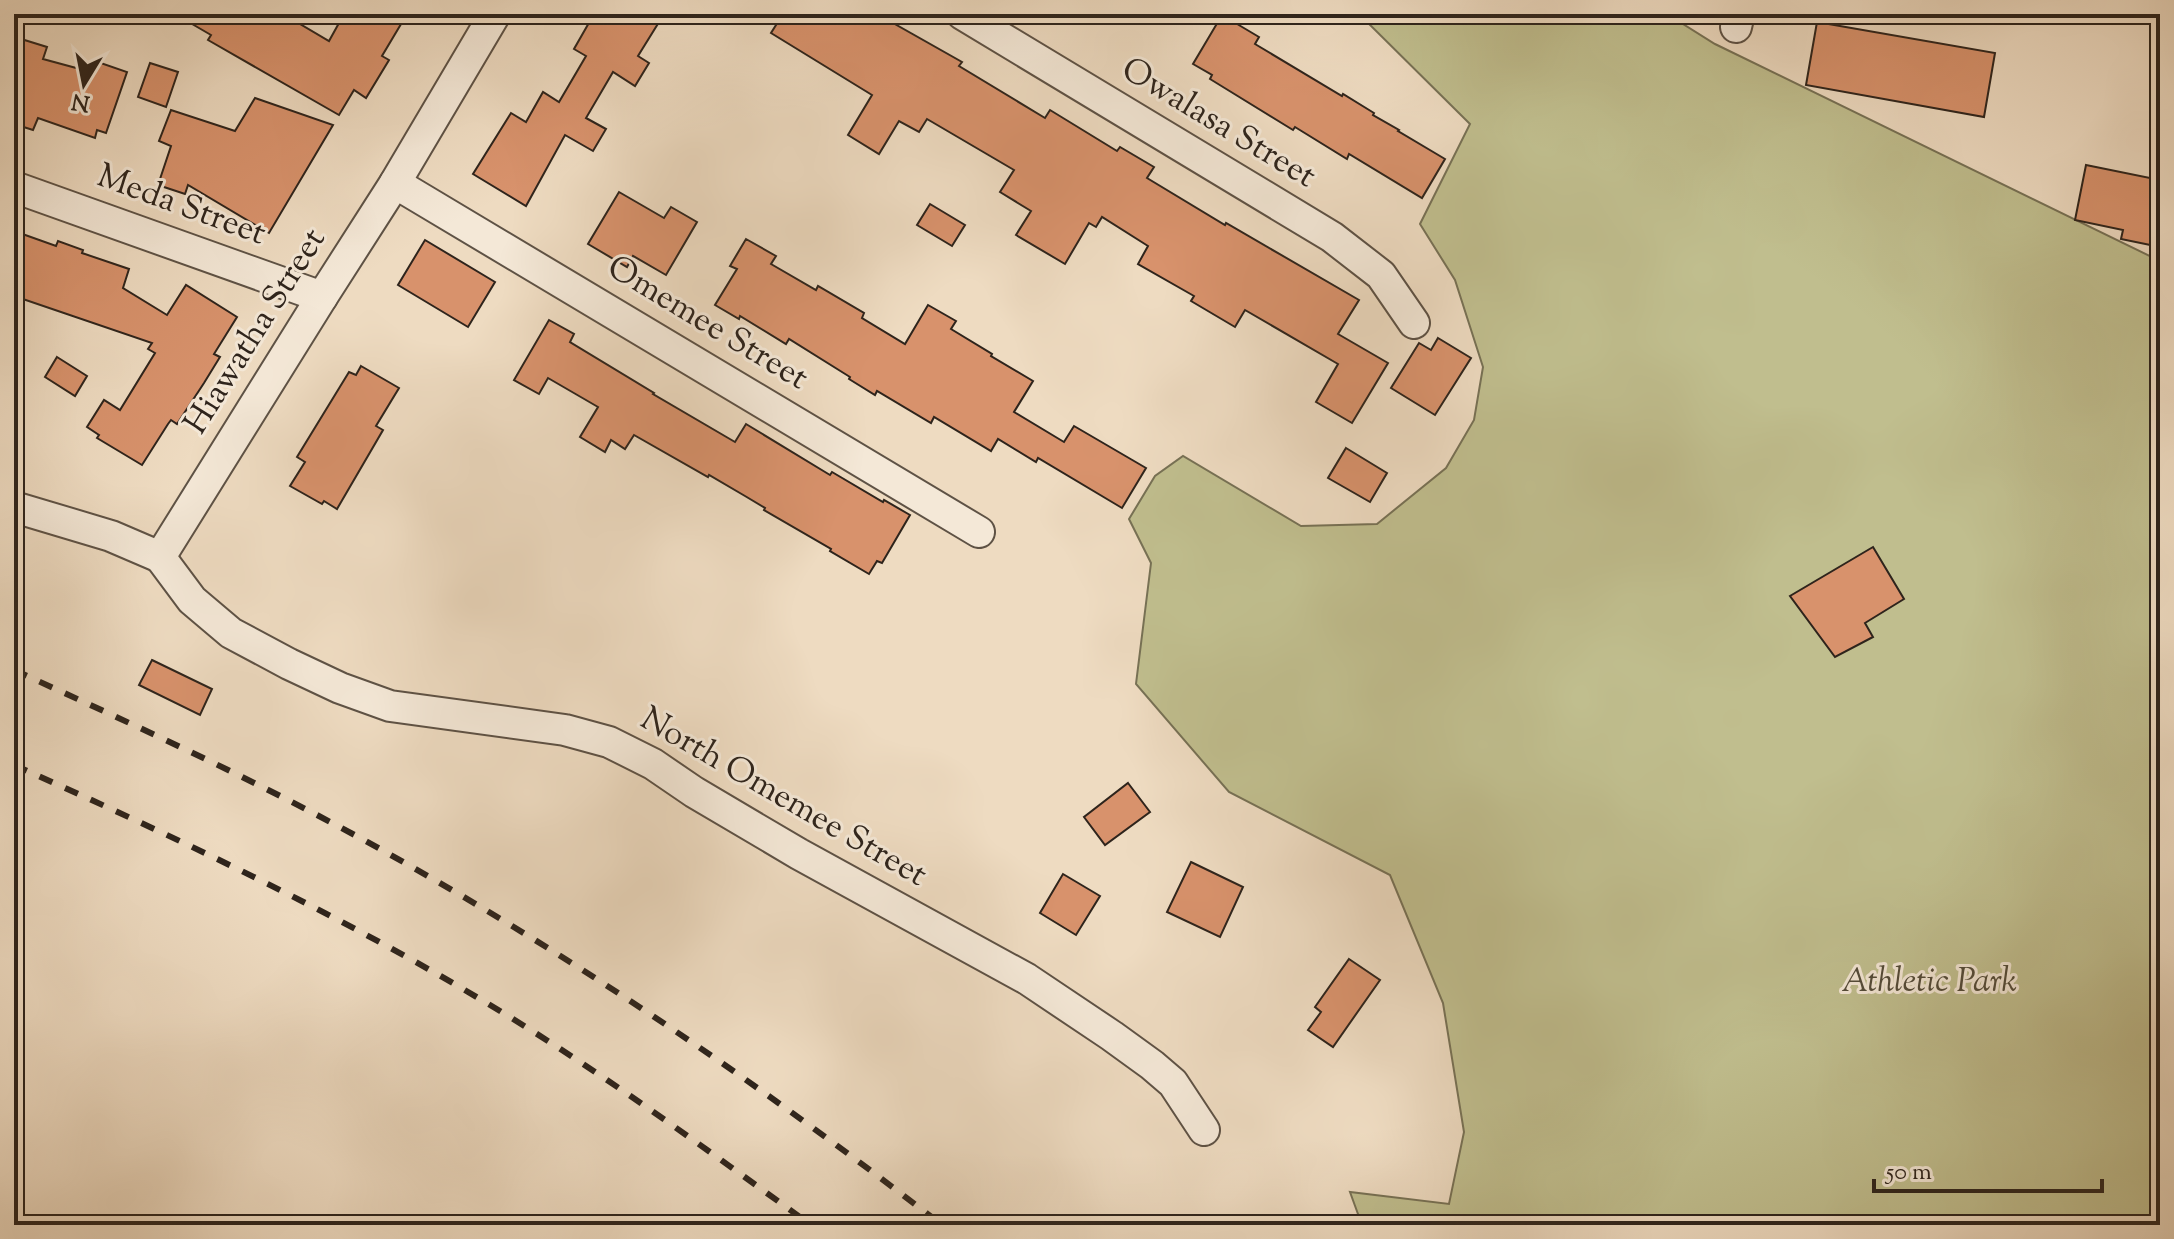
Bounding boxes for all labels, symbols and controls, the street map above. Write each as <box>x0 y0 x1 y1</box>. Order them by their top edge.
north arrow <box>44 44 124 124</box>
street label: Owalasa Street <box>1111 47 1325 202</box>
text: N <box>69 83 92 118</box>
street label: Meda Street <box>90 153 273 259</box>
street label: Hiawatha Street <box>173 219 339 445</box>
street label: Omemee Street <box>597 245 817 404</box>
street label: North Omemee Street <box>630 696 936 900</box>
park label: Athletic Park <box>1841 958 2017 1007</box>
scale bar <box>1874 1143 2102 1193</box>
text: 50 m <box>1884 1156 1932 1190</box>

